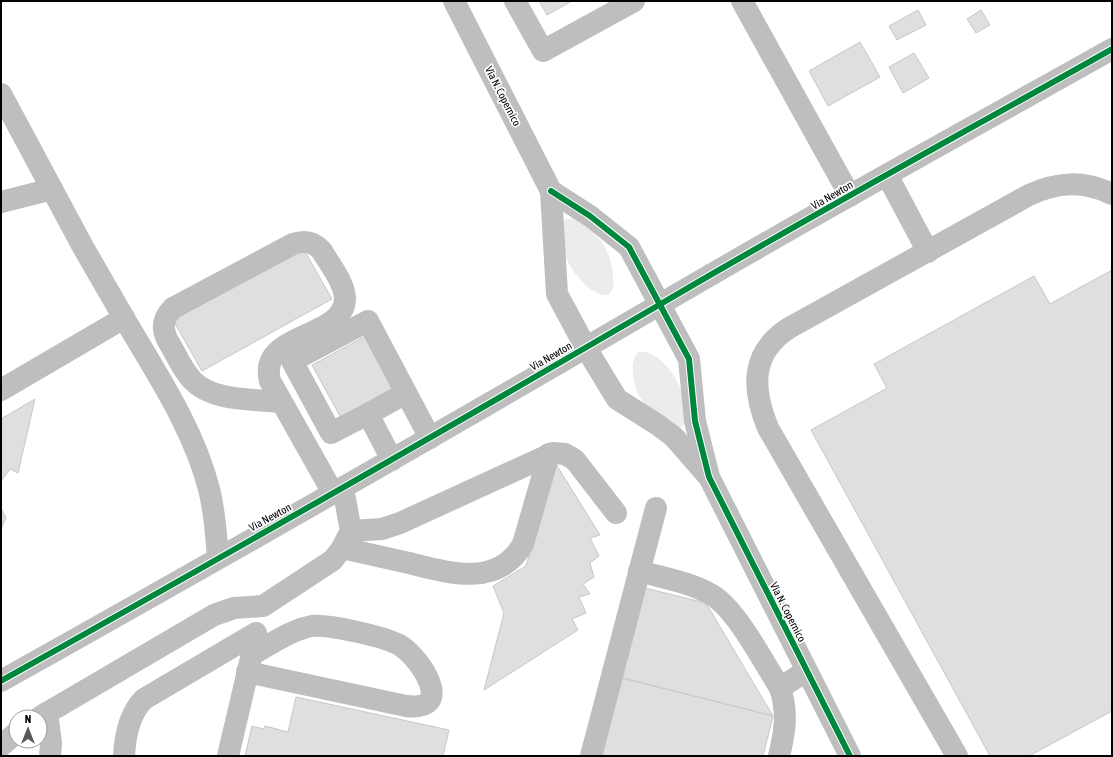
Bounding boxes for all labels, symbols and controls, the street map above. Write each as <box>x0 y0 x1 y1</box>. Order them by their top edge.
street label: Via N. Copernico <box>483 64 523 128</box>
street label: Via Newton <box>809 178 855 212</box>
street label: Via Newton <box>528 339 574 373</box>
street label: Via Newton <box>247 501 293 533</box>
street label: Via N. Copernico <box>768 580 808 644</box>
north arrow <box>8 709 48 749</box>
text: N <box>25 713 31 725</box>

